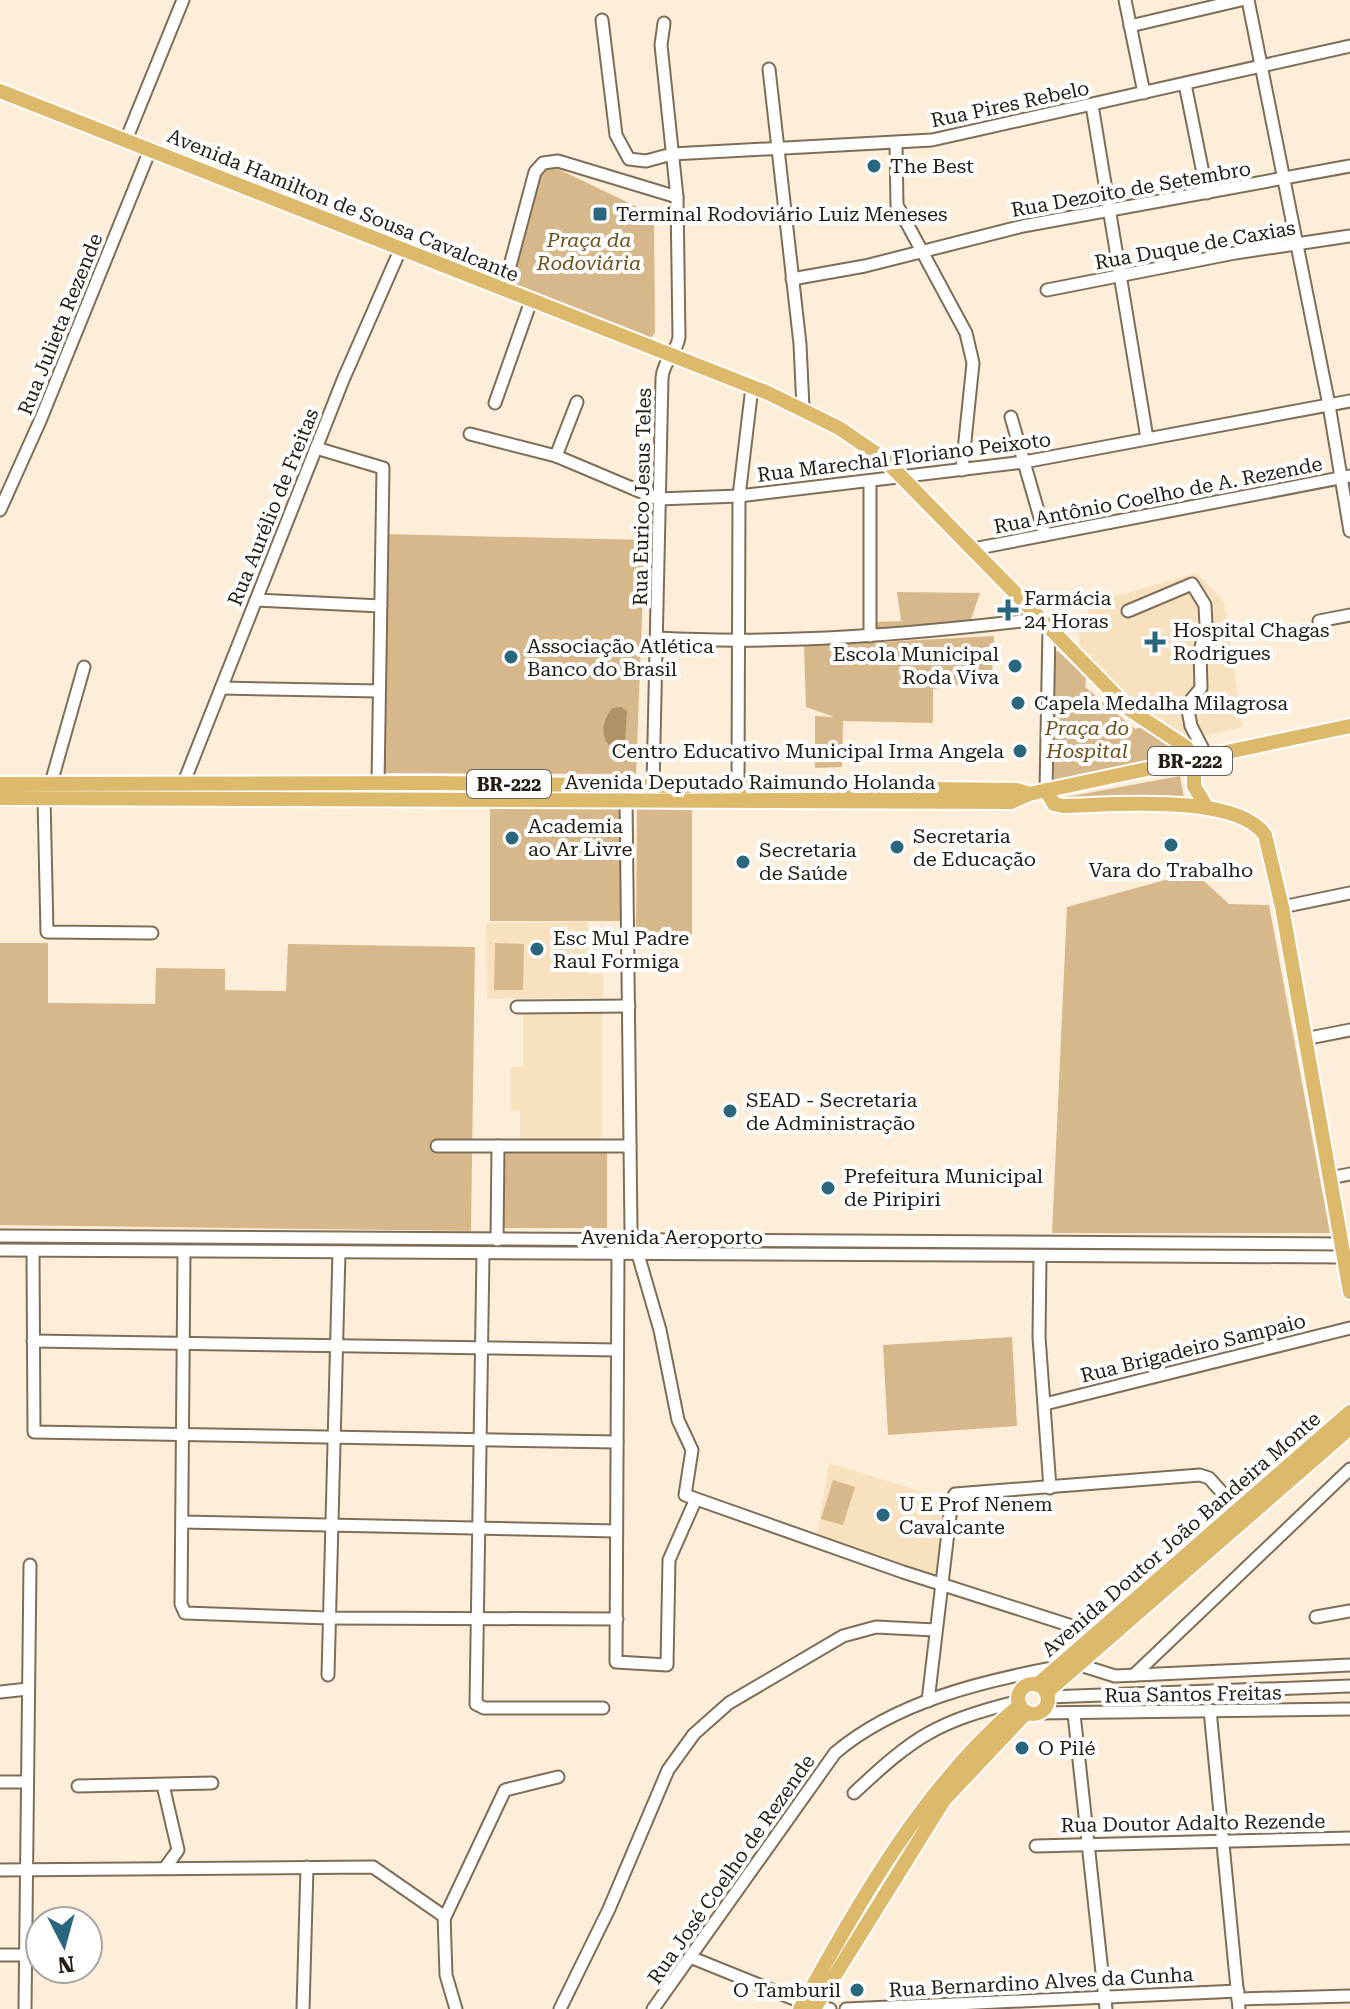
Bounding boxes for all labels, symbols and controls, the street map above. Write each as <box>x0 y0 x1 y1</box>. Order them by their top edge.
street label: Rua Pires Rebelo <box>929 75 1091 133</box>
street label: Avenida Hamilton de Sousa Cavalcante <box>164 123 522 287</box>
place label: The Best <box>890 154 974 178</box>
street label: Rua Dezoito de Setembro <box>1009 156 1253 222</box>
marker: The Best <box>865 157 883 175</box>
place label: Terminal Rodoviário Luiz Meneses <box>616 202 948 226</box>
marker: Terminal Rodoviário Luiz Meneses <box>591 205 609 223</box>
street label: Rua Duque de Caxias <box>1093 216 1297 274</box>
park label: Praça da Rodoviária <box>536 228 641 275</box>
street label: Rua Julieta Rezende <box>13 230 107 418</box>
street label: Rua Eurico Jesus Teles <box>628 388 656 606</box>
street label: Rua Aurélio de Freitas <box>222 405 324 609</box>
street label: Rua Marechal Floriano Peixoto <box>756 427 1052 487</box>
street label: Rua Antônio Coelho de A. Rezende <box>992 451 1324 539</box>
place label: Farmácia 24 Horas <box>1024 586 1112 633</box>
marker: Farmácia 24 Horas <box>999 601 1017 619</box>
place label: Hospital Chagas Rodrigues <box>1173 618 1330 665</box>
marker: Hospital Chagas Rodrigues <box>1144 631 1166 653</box>
place label: Associação Atlética Banco do Brasil <box>527 634 714 681</box>
place label: Escola Municipal Roda Viva <box>833 642 999 689</box>
marker: Associação Atlética Banco do Brasil <box>502 648 520 666</box>
marker: Escola Municipal Roda Viva <box>1006 657 1024 675</box>
place label: Capela Medalha Milagrosa <box>1034 691 1288 715</box>
marker: Capela Medalha Milagrosa <box>1009 694 1027 712</box>
park label: Praça do Hospital <box>1044 716 1129 763</box>
place label: Centro Educativo Municipal Irma Angela <box>612 739 1004 763</box>
marker: Centro Educativo Municipal Irma Angela <box>1011 742 1029 760</box>
road number: BR-222 <box>1148 747 1232 775</box>
road number: BR-222 <box>467 770 551 798</box>
street label: Avenida Deputado Raimundo Holanda <box>565 770 935 794</box>
place label: Academia ao Ar Livre <box>528 814 633 861</box>
place label: Secretaria de Educação <box>913 824 1036 871</box>
marker: Academia ao Ar Livre <box>503 829 521 847</box>
marker: Vara do Trabalho <box>1162 836 1180 854</box>
place label: Secretaria de Saúde <box>759 838 857 885</box>
marker: Secretaria de Educação <box>888 838 906 856</box>
marker: Secretaria de Saúde <box>734 853 752 871</box>
place label: Vara do Trabalho <box>1089 858 1253 882</box>
place label: Esc Mul Padre Raul Formiga <box>553 926 689 973</box>
marker: Esc Mul Padre Raul Formiga <box>528 940 546 958</box>
place label: SEAD - Secretaria de Administração <box>746 1088 917 1135</box>
marker: SEAD - Secretaria de Administração <box>721 1102 739 1120</box>
place label: Prefeitura Municipal de Piripiri <box>844 1164 1043 1211</box>
marker: Prefeitura Municipal de Piripiri <box>819 1179 837 1197</box>
street label: Avenida Aeroporto <box>581 1225 763 1249</box>
street label: Rua Brigadeiro Sampaio <box>1078 1308 1308 1388</box>
street label: Avenida Doutor João Bandeira Monte <box>1037 1406 1325 1662</box>
place label: U E Prof Nenem Cavalcante <box>899 1492 1053 1539</box>
marker: U E Prof Nenem Cavalcante <box>874 1506 892 1524</box>
street label: Rua Santos Freitas <box>1104 1680 1282 1708</box>
place label: O Pilé <box>1038 1736 1095 1760</box>
marker: O Pilé <box>1013 1739 1031 1757</box>
street label: Rua José Coelho de Rezende <box>642 1749 820 1989</box>
street label: Rua Doutor Adalto Rezende <box>1060 1809 1326 1837</box>
north arrow <box>24 1905 104 1985</box>
text: N <box>56 1951 76 1978</box>
street label: Rua Bernardino Alves da Cunha <box>888 1962 1194 2002</box>
place label: O Tamburil <box>733 1978 841 2002</box>
marker: O Tamburil <box>848 1981 866 1999</box>

